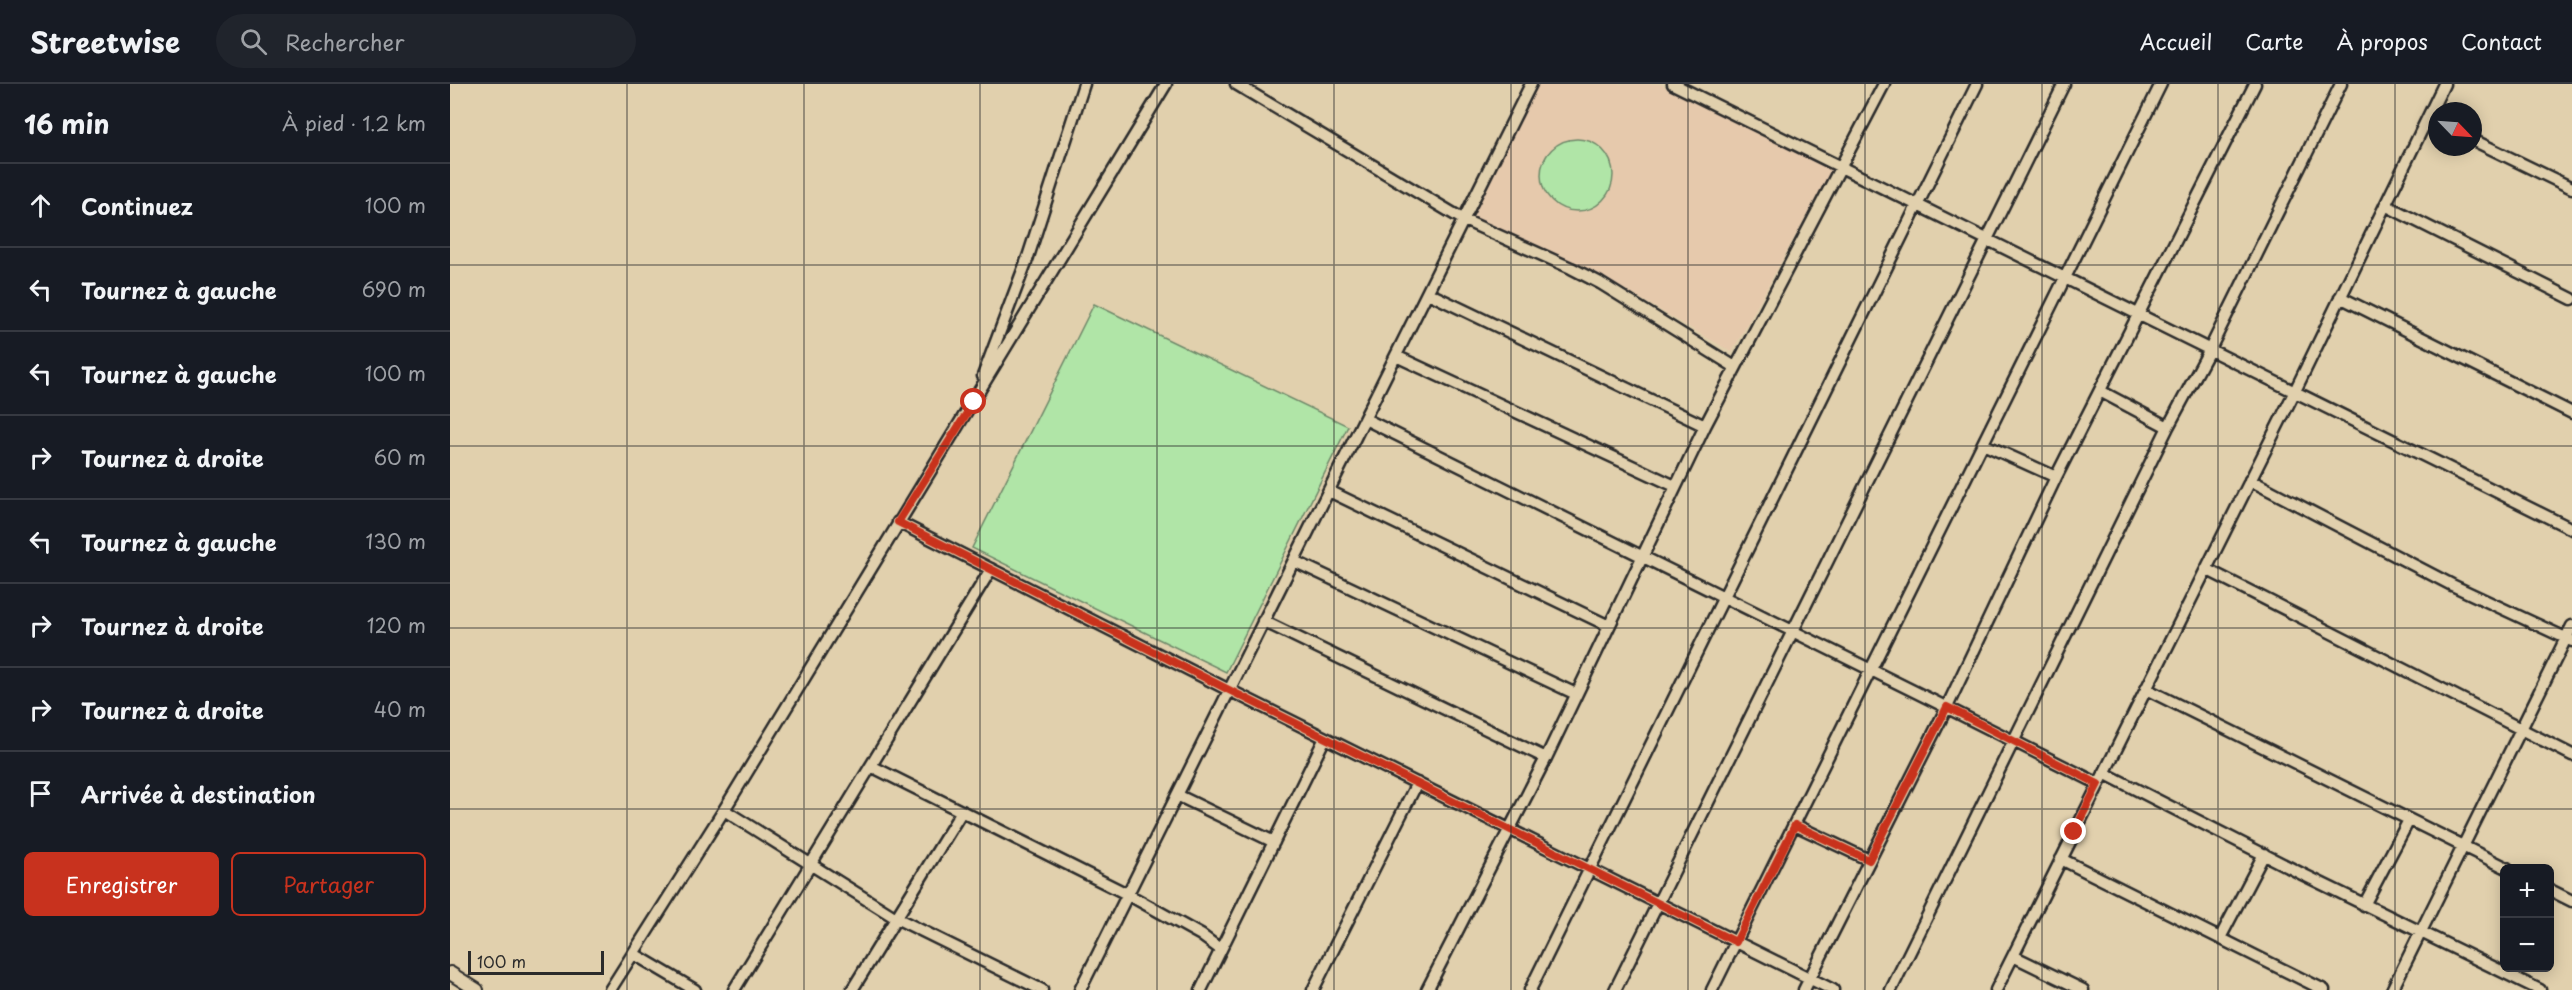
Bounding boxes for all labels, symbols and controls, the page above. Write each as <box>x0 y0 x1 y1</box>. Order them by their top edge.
search box <box>216 14 636 68</box>
text: Streetwise <box>30 20 180 63</box>
icon: search <box>237 25 270 58</box>
text: Rechercher <box>285 25 404 58</box>
text: Accueil <box>2140 25 2212 57</box>
text: Carte <box>2245 25 2303 57</box>
text: À propos <box>2336 25 2428 57</box>
text: Contact <box>2461 25 2542 57</box>
north arrow <box>2428 102 2482 156</box>
text: 16 min <box>24 104 110 143</box>
text: À pied · 1.2 km <box>282 108 426 138</box>
icon: ahead <box>24 189 57 222</box>
text: Continuez <box>81 189 193 222</box>
text: 100 m <box>365 190 426 220</box>
icon: left <box>24 273 57 306</box>
text: Tournez à gauche <box>81 273 277 306</box>
text: 690 m <box>362 274 426 304</box>
icon: left <box>24 357 57 390</box>
text: Tournez à gauche <box>81 357 277 390</box>
text: 100 m <box>365 358 426 388</box>
route start <box>960 388 986 414</box>
icon: right <box>24 441 57 474</box>
text: Tournez à droite <box>81 441 264 474</box>
text: 60 m <box>374 442 426 472</box>
icon: left <box>24 525 57 558</box>
text: Tournez à gauche <box>81 525 277 558</box>
text: 130 m <box>366 526 426 556</box>
icon: right <box>24 609 57 642</box>
text: Tournez à droite <box>81 609 264 642</box>
text: 120 m <box>367 610 426 640</box>
icon: right <box>24 693 57 726</box>
text: Tournez à droite <box>81 693 264 726</box>
text: 40 m <box>374 694 426 724</box>
icon: arrive <box>24 777 57 810</box>
text: Arrivée à destination <box>81 777 315 810</box>
route end <box>2060 818 2086 844</box>
button: Enregistrer <box>24 852 219 916</box>
button: Partager <box>231 852 426 916</box>
map controls <box>2500 864 2554 972</box>
button: + <box>2500 864 2554 918</box>
button: − <box>2500 918 2554 972</box>
scale bar <box>468 948 604 976</box>
text: 100 m <box>477 949 526 973</box>

